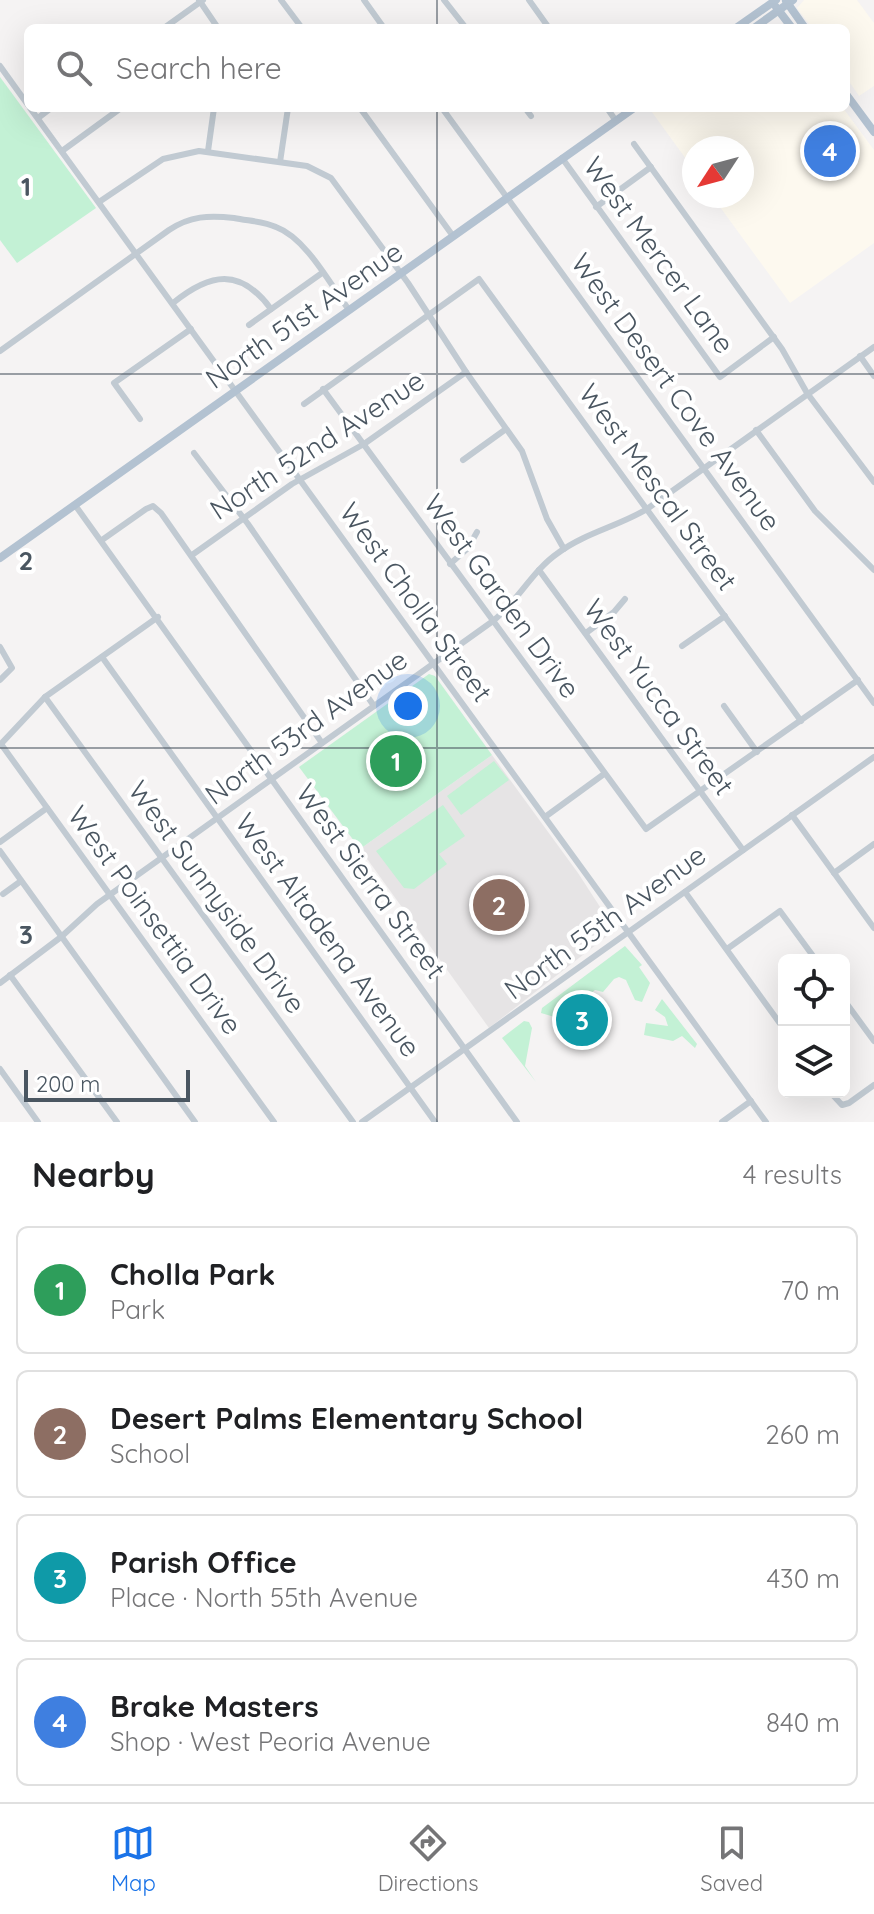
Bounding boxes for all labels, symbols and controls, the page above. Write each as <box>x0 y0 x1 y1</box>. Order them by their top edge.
search box <box>24 24 850 112</box>
icon: search <box>52 46 96 90</box>
text: Search here <box>116 49 282 87</box>
pin: 4 <box>804 121 856 181</box>
north arrow <box>682 136 754 208</box>
street label: West Mercer Lane <box>576 150 742 360</box>
text: 1 <box>21 170 31 203</box>
street label: North 51st Avenue <box>198 234 409 396</box>
street label: West Desert Cove Avenue <box>564 246 789 537</box>
street label: North 52nd Avenue <box>203 362 430 527</box>
street label: West Mescal Street <box>572 377 745 597</box>
street label: West Garden Drive <box>417 487 588 705</box>
street label: West Cholla Street <box>332 495 500 708</box>
text: 2 <box>19 544 33 577</box>
street label: West Yucca Street <box>577 592 742 802</box>
street label: North 53rd Avenue <box>198 641 414 812</box>
your location <box>388 686 428 726</box>
pin: 1 <box>370 731 422 791</box>
street label: West Sunnyside Drive <box>121 773 314 1020</box>
street label: West Sierra Street <box>289 776 454 985</box>
street label: West Poinsettia Drive <box>61 799 250 1041</box>
street label: West Altadena Avenue <box>228 806 429 1064</box>
street label: North 55th Avenue <box>497 837 712 1006</box>
pin: 2 <box>473 875 525 935</box>
text: 3 <box>19 918 33 951</box>
map controls <box>778 954 850 1098</box>
button: locate <box>778 954 850 1026</box>
pin: 3 <box>556 990 608 1050</box>
button: layers <box>778 1026 850 1098</box>
scale bar <box>24 1066 190 1102</box>
text: 200 m <box>36 1070 100 1098</box>
text: Nearby <box>32 1153 155 1196</box>
text: 4 results <box>743 1158 842 1191</box>
text: Cholla Park <box>110 1255 275 1293</box>
text: 1 <box>55 1274 65 1307</box>
text: 70 m <box>780 1274 840 1307</box>
text: Park <box>110 1293 165 1326</box>
text: Desert Palms Elementary School <box>110 1399 583 1437</box>
text: 2 <box>53 1418 67 1451</box>
text: 260 m <box>765 1418 840 1451</box>
text: School <box>110 1437 190 1470</box>
text: Parish Office <box>110 1543 297 1581</box>
text: 3 <box>53 1562 67 1595</box>
text: 430 m <box>766 1562 840 1595</box>
text: Place · North 55th Avenue <box>110 1581 418 1614</box>
text: Brake Masters <box>110 1687 319 1725</box>
text: 4 <box>52 1706 68 1739</box>
text: 840 m <box>766 1706 840 1739</box>
text: Shop · West Peoria Avenue <box>110 1725 431 1758</box>
tab: Map <box>111 1821 156 1897</box>
tab: Directions <box>378 1821 478 1897</box>
tab: Saved <box>700 1821 763 1897</box>

